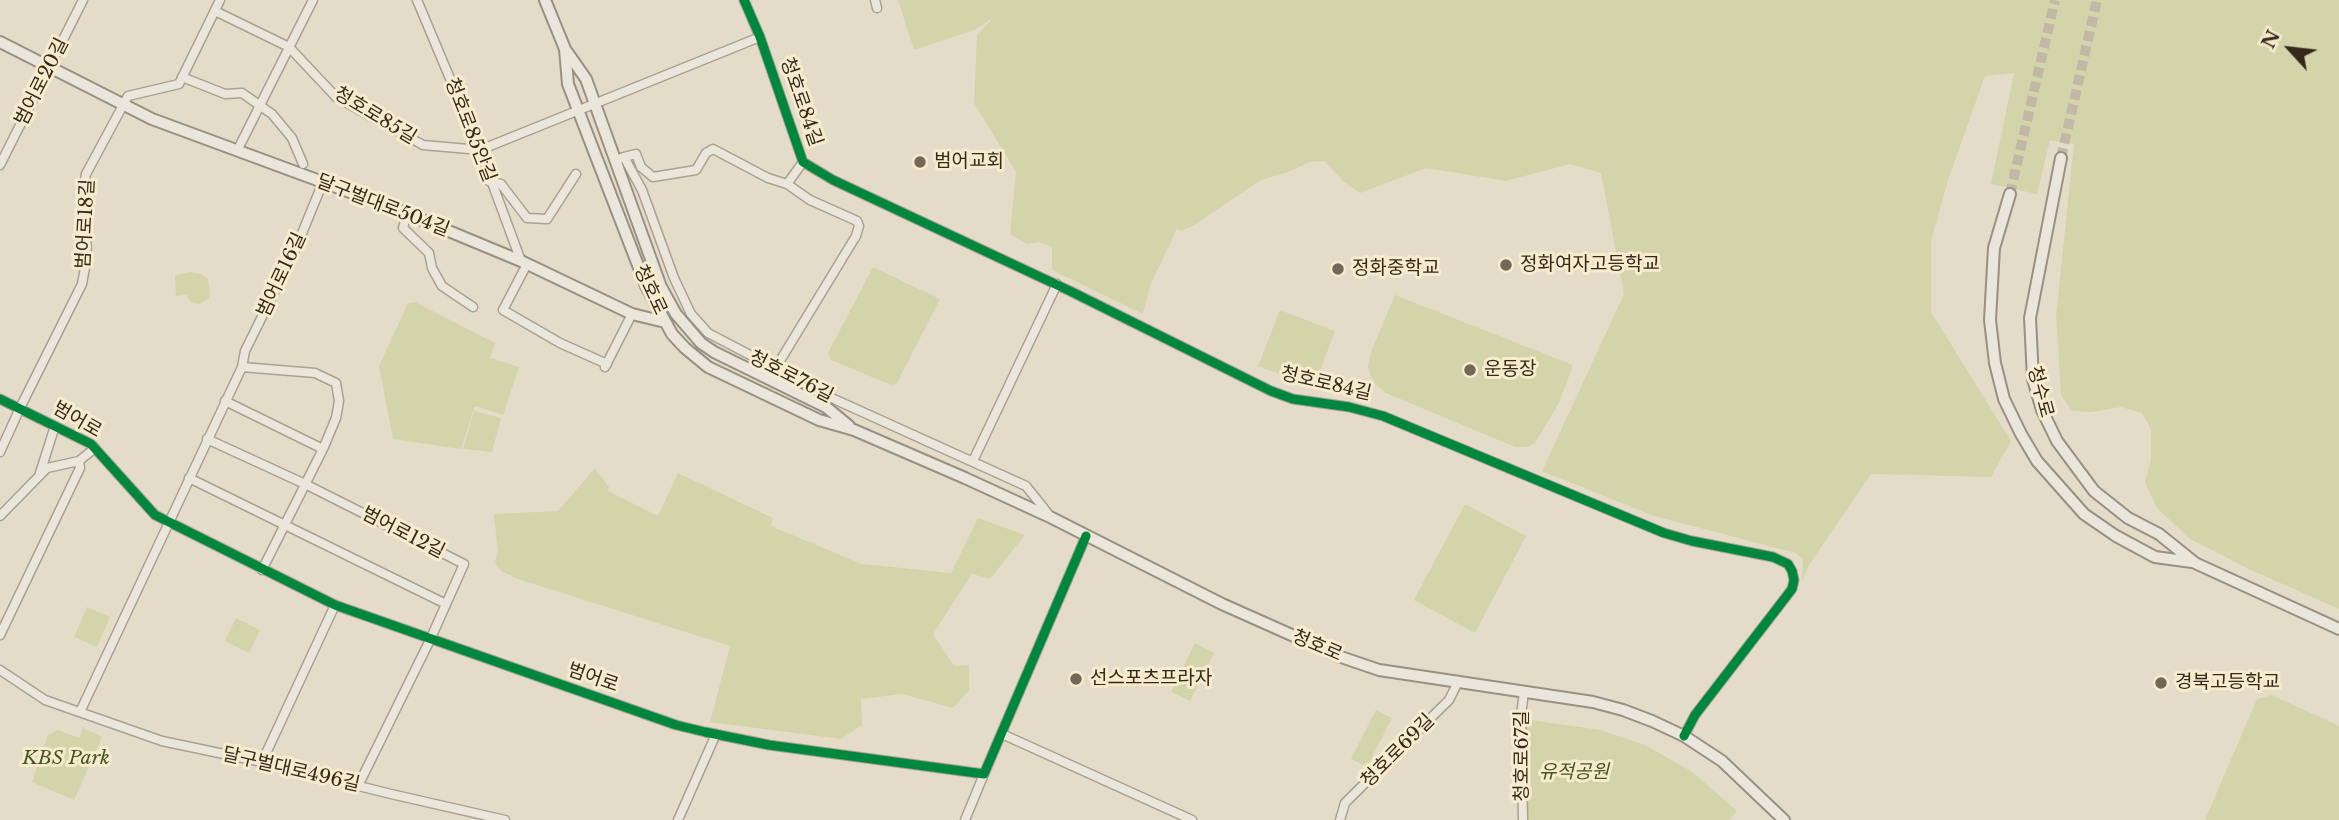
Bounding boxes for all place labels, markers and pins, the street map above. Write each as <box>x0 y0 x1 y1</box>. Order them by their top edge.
place label: 범어교회 <box>934 151 1004 173</box>
marker: 범어교회 <box>912 154 928 170</box>
place label: 정화여자고등학교 <box>1520 254 1660 276</box>
marker: 정화여자고등학교 <box>1498 257 1514 273</box>
place label: 정화중학교 <box>1352 258 1439 280</box>
marker: 정화중학교 <box>1330 261 1346 277</box>
place label: 운동장 <box>1484 359 1536 381</box>
marker: 운동장 <box>1462 362 1478 378</box>
place label: 선스포츠프라자 <box>1090 668 1212 690</box>
marker: 선스포츠프라자 <box>1068 671 1084 687</box>
place label: 경북고등학교 <box>2175 672 2280 694</box>
marker: 경북고등학교 <box>2153 675 2169 691</box>

